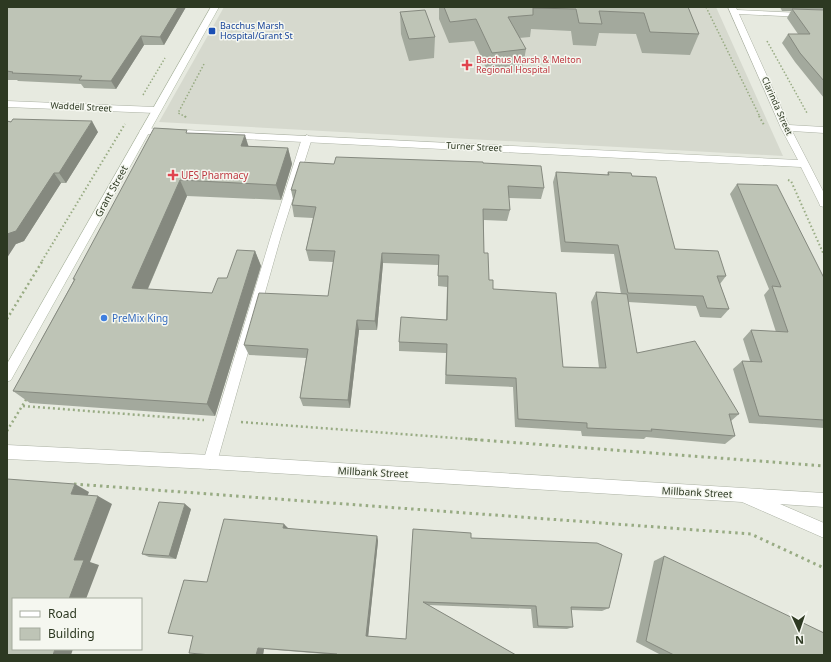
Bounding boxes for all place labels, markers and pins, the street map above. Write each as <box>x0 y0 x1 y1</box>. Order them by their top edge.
place label: Bacchus Marsh Hospital/Grant St <box>220 19 293 42</box>
marker: Bacchus Marsh Hospital/Grant St <box>207 26 217 36</box>
place label: Bacchus Marsh & Melton Regional Hospital <box>476 53 581 76</box>
marker: Bacchus Marsh & Melton Regional Hospital <box>461 59 473 71</box>
place label: UFS Pharmacy <box>181 168 249 182</box>
marker: UFS Pharmacy <box>168 170 178 180</box>
place label: PreMix King <box>112 311 168 325</box>
marker: PreMix King <box>99 313 109 323</box>

